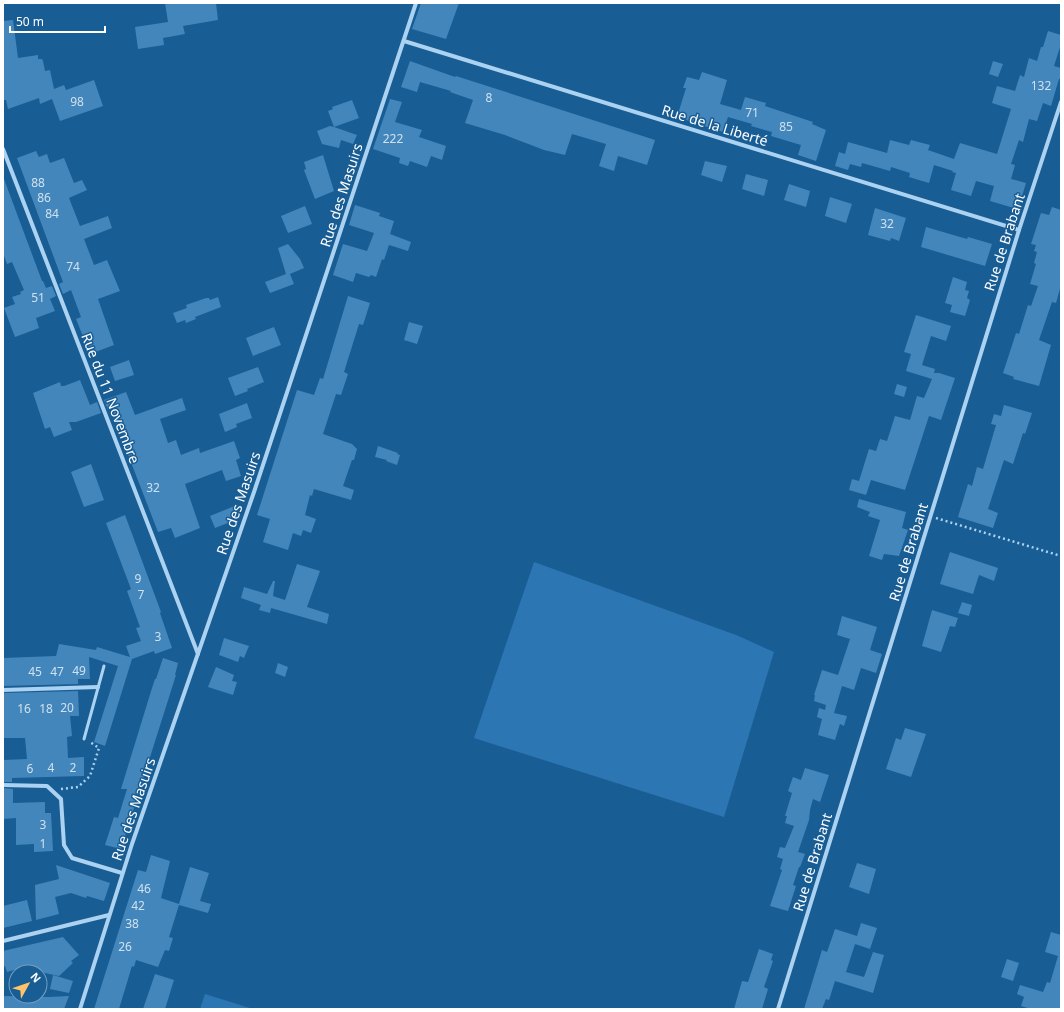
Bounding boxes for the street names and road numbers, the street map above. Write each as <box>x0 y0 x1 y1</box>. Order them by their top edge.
street label: Rue de la Liberté <box>659 100 771 150</box>
street label: Rue des Masuirs <box>315 141 367 249</box>
street label: Rue de Brabant <box>979 191 1029 293</box>
street label: Rue du 11 Novembre <box>77 330 145 466</box>
street label: Rue des Masuirs <box>211 449 265 557</box>
street label: Rue de Brabant <box>884 501 932 603</box>
street label: Rue des Masuirs <box>106 755 160 863</box>
street label: Rue de Brabant <box>788 811 836 913</box>

